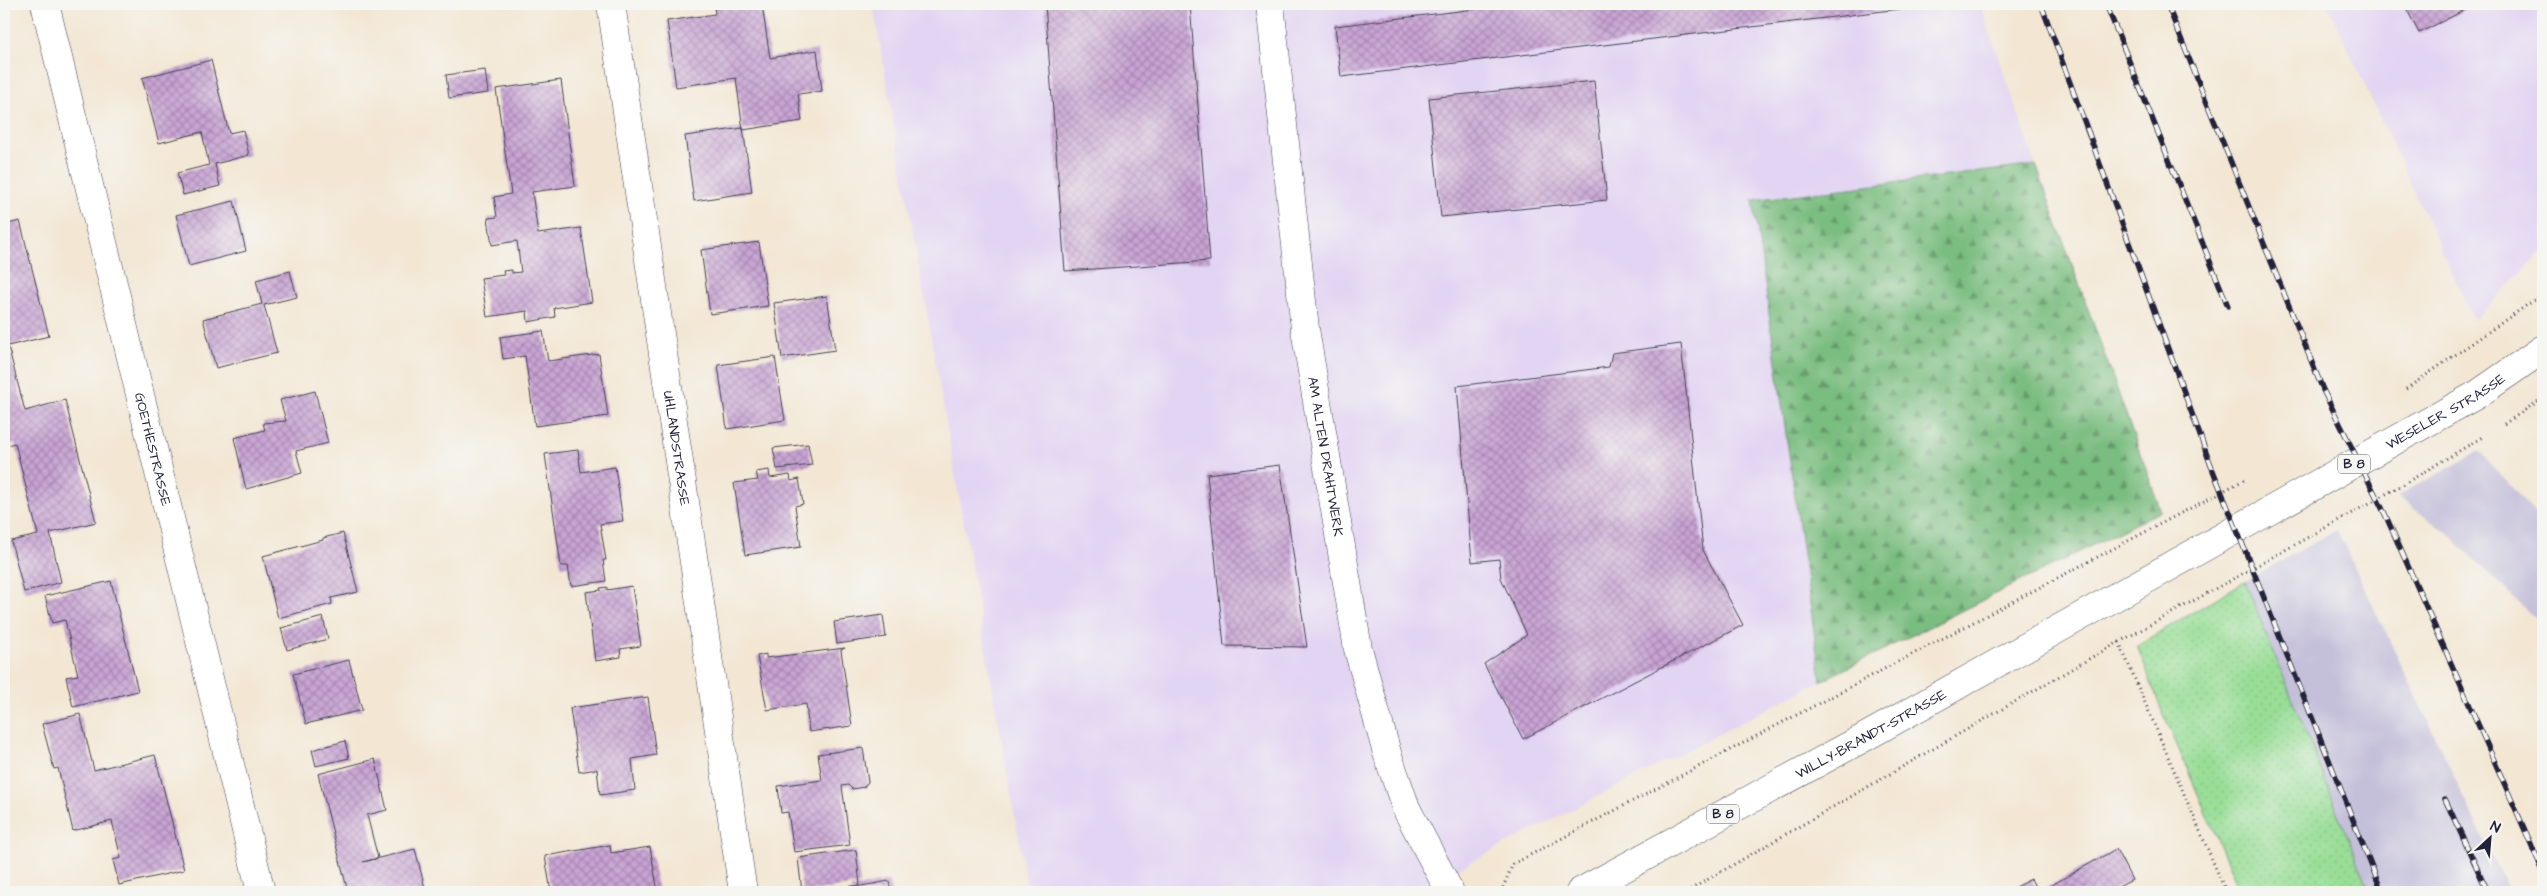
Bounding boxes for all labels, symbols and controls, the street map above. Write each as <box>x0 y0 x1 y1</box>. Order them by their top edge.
street label: WESELER STRASSE <box>2382 369 2510 455</box>
street label: AM ALTEN DRAHTWERK <box>1302 375 1348 538</box>
street label: UHLANDSTRASSE <box>658 389 695 508</box>
street label: GOETHESTRASSE <box>129 391 176 509</box>
road number: B 8 <box>2338 454 2370 474</box>
street label: WILLY-BRANDT-STRASSE <box>1792 684 1951 784</box>
road number: B 8 <box>1707 804 1739 824</box>
north arrow <box>2464 814 2514 864</box>
text: N <box>2487 816 2504 838</box>

